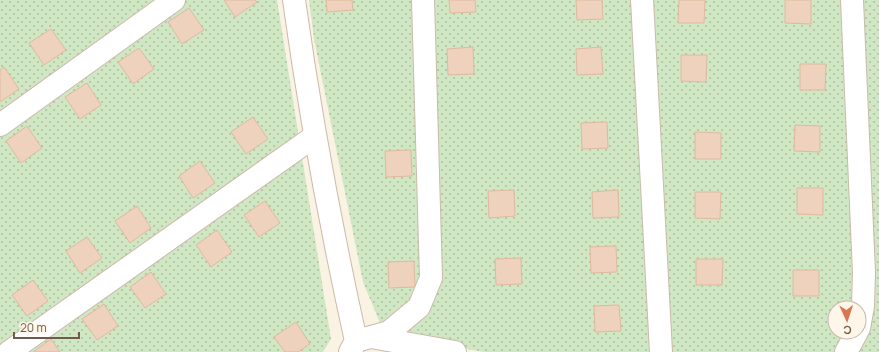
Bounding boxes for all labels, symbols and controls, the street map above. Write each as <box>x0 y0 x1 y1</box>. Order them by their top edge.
north arrow <box>827 300 867 340</box>
scale bar <box>14 314 79 340</box>
text: 20 m <box>20 319 47 336</box>
text: С <box>843 323 852 338</box>

